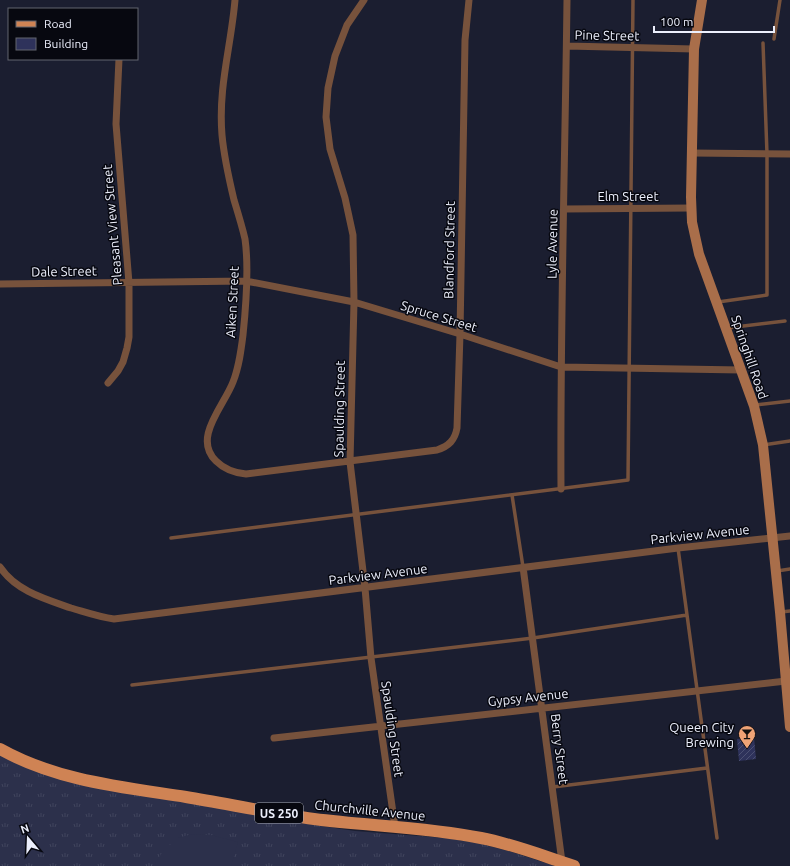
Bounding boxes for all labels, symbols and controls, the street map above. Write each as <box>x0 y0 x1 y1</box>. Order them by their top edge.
legend <box>8 8 138 60</box>
scale bar <box>654 8 774 34</box>
text: 100 m <box>660 15 693 28</box>
text: Road <box>44 17 72 30</box>
street label: Pine Street <box>574 27 640 43</box>
text: Building <box>44 37 88 50</box>
street label: Pleasant View Street <box>100 164 124 286</box>
street label: Elm Street <box>597 189 659 203</box>
street label: Blandford Street <box>441 201 457 299</box>
street label: Lyle Avenue <box>544 209 560 279</box>
street label: Dale Street <box>31 263 97 279</box>
street label: Aiken Street <box>223 266 241 338</box>
street label: Spruce Street <box>399 298 479 334</box>
street label: Springhill Road <box>729 313 771 401</box>
street label: Spaulding Street <box>331 360 347 458</box>
street label: Parkview Avenue <box>650 522 750 546</box>
street label: Parkview Avenue <box>328 561 428 587</box>
street label: Spaulding Street <box>379 680 407 778</box>
street label: Gypsy Avenue <box>487 686 569 708</box>
street label: Berry Street <box>549 713 571 785</box>
place label: Queen City Brewing <box>669 720 734 749</box>
bar icon: Queen City Brewing <box>737 724 757 749</box>
street label: Churchville Avenue <box>314 797 426 823</box>
road number: US 250 <box>255 803 303 823</box>
north arrow <box>8 818 48 858</box>
text: N <box>19 822 31 836</box>

